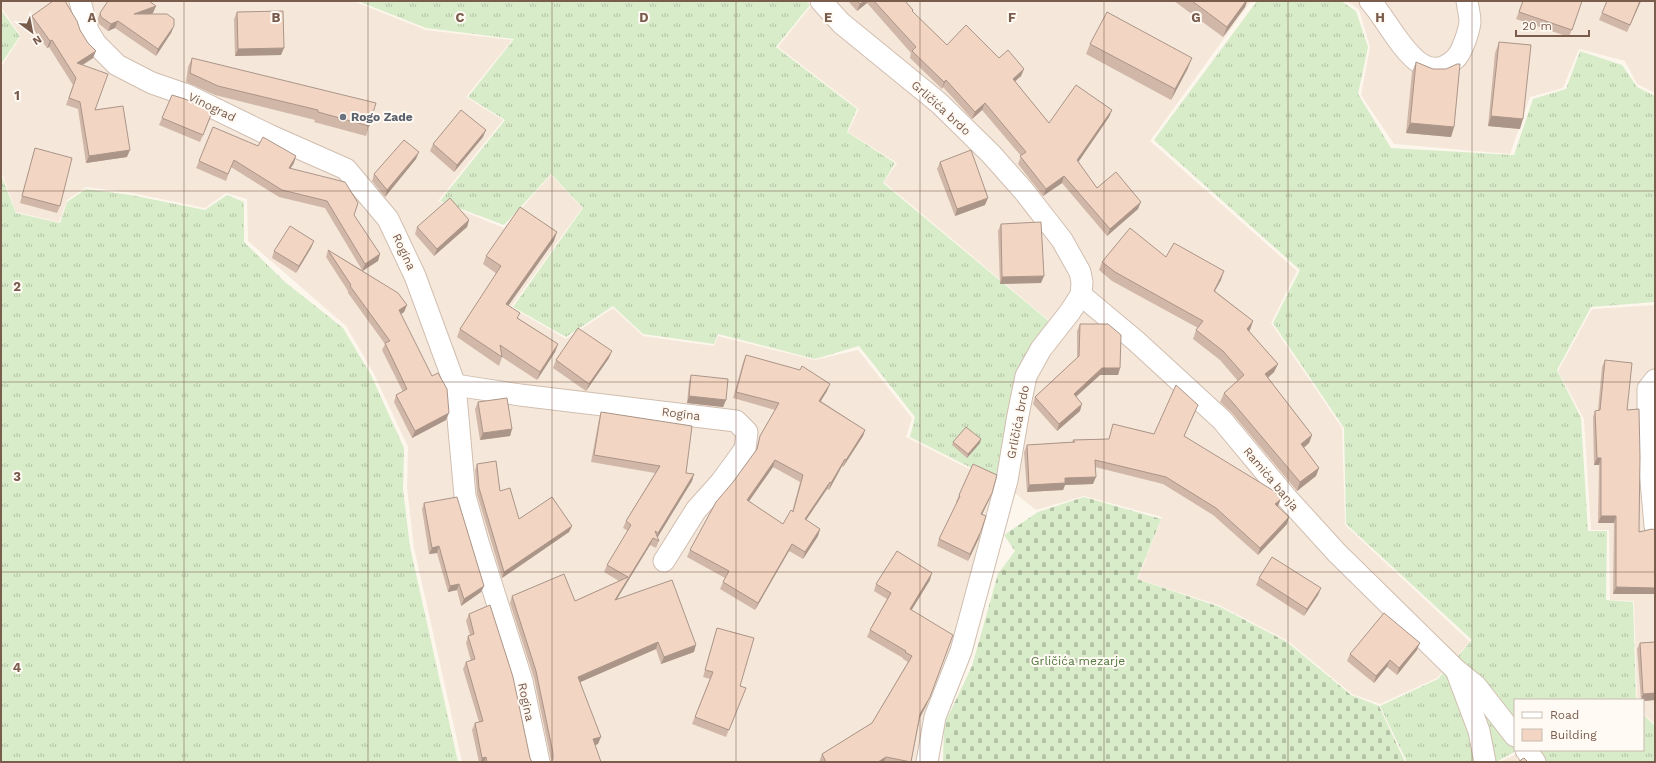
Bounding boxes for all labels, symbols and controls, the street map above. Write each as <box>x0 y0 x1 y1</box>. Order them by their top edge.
text: A <box>88 10 97 25</box>
text: B <box>272 10 281 25</box>
text: C <box>456 10 465 25</box>
text: D <box>639 10 649 25</box>
text: E <box>824 10 832 25</box>
text: F <box>1008 10 1016 25</box>
text: G <box>1191 10 1201 25</box>
text: H <box>1375 10 1385 25</box>
north arrow <box>12 12 52 52</box>
scale bar <box>1516 12 1589 38</box>
text: 20 m <box>1522 19 1552 33</box>
text: N <box>30 32 44 48</box>
street label: Grličića brdo <box>909 78 973 138</box>
text: 1 <box>14 88 20 103</box>
street label: Vinograd <box>186 90 238 124</box>
place label: Rogo Zade <box>351 110 413 124</box>
marker: Rogo Zade <box>338 112 348 122</box>
street label: Rogina <box>389 231 419 273</box>
text: 2 <box>13 279 21 294</box>
street label: Grličića brdo <box>1004 384 1032 460</box>
street label: Rogina <box>661 405 701 423</box>
street label: Ramića banja <box>1240 444 1302 514</box>
text: 3 <box>13 469 21 484</box>
park label: Grličića mezarje <box>1031 654 1125 668</box>
text: 4 <box>13 660 22 675</box>
street label: Rogina <box>515 682 537 723</box>
legend <box>1514 699 1644 751</box>
text: Road <box>1550 708 1579 722</box>
text: Building <box>1550 728 1597 742</box>

